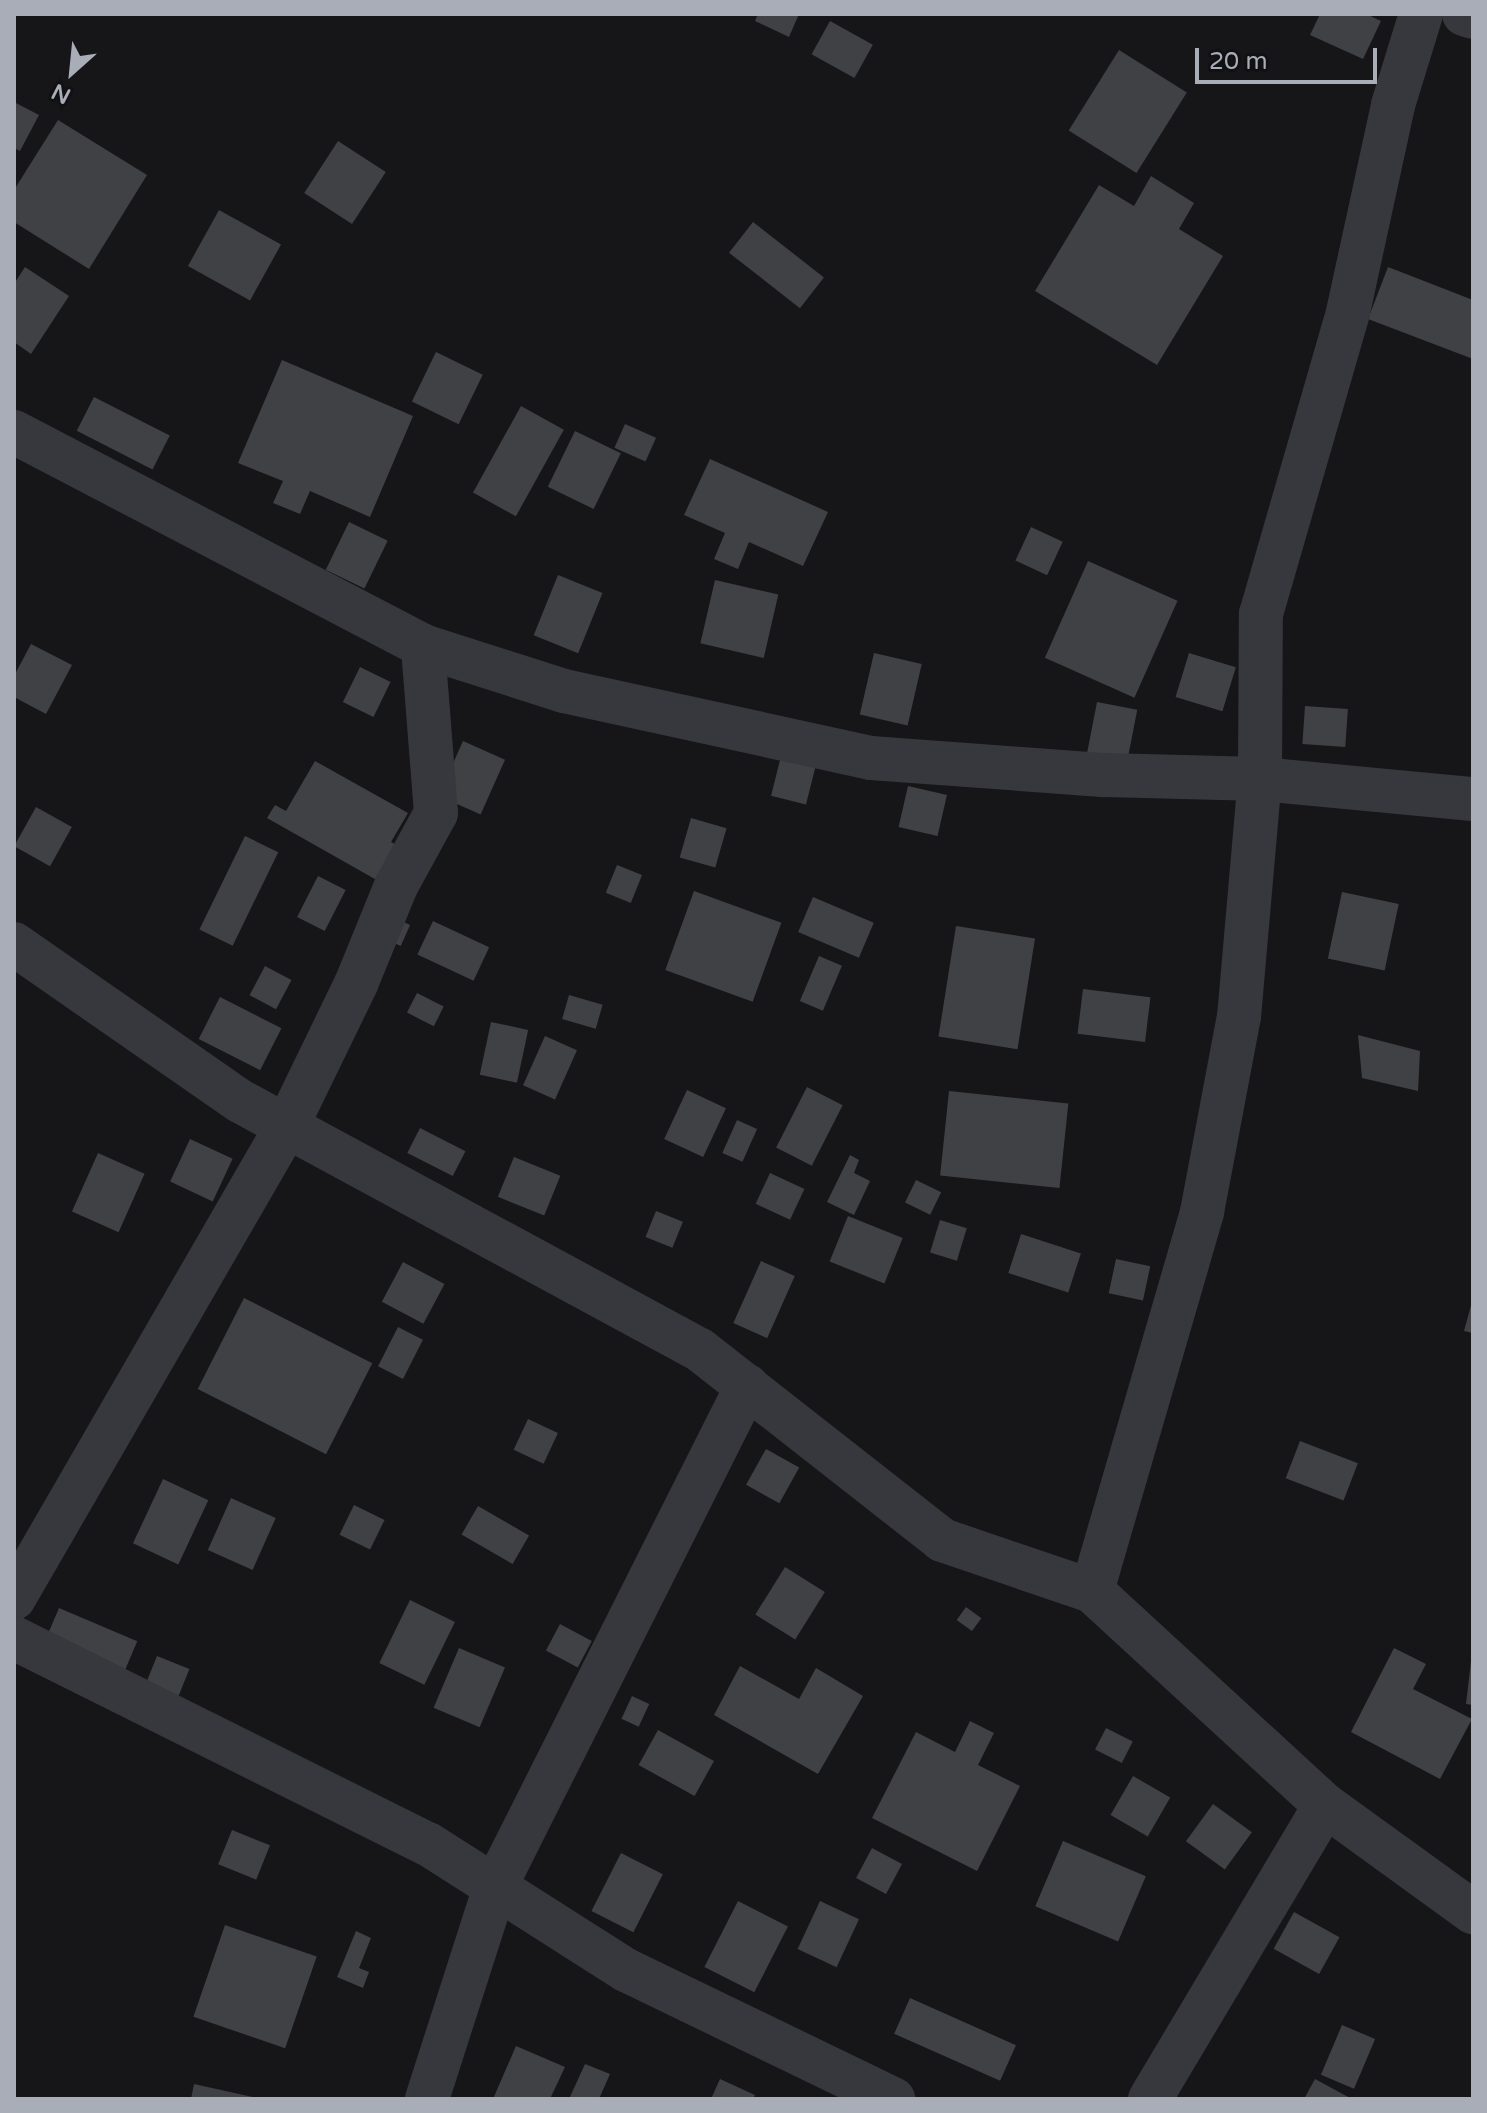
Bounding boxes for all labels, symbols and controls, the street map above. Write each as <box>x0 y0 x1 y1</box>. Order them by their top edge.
north arrow <box>32 32 112 112</box>
scale bar <box>1199 32 1381 82</box>
text: 20 m <box>1209 47 1267 76</box>
text: N <box>47 78 75 109</box>

